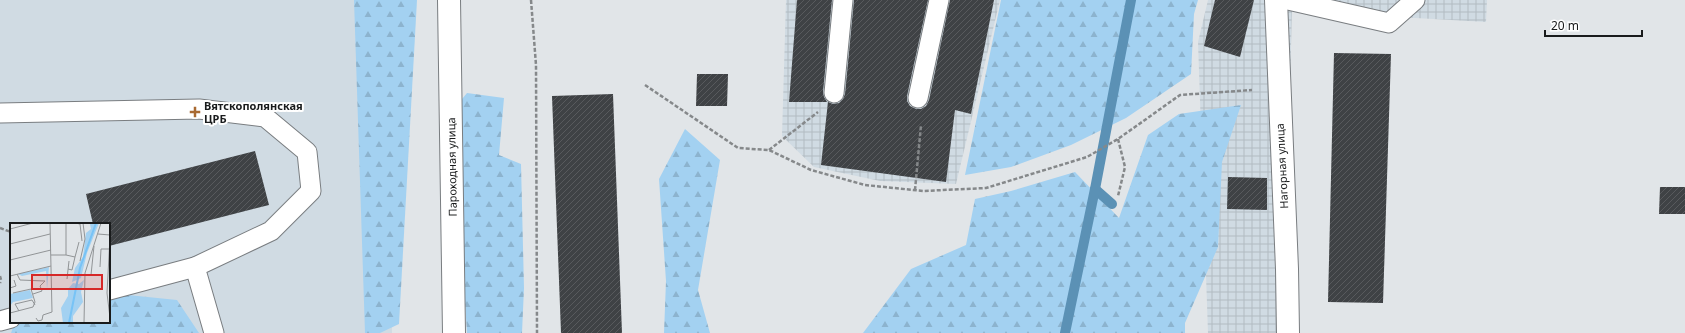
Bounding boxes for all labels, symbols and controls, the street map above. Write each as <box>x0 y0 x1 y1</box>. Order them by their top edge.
scale bar <box>1545 12 1642 38</box>
text: 20 m <box>1551 17 1579 34</box>
place label: Вятскополянская ЦРБ <box>204 98 303 126</box>
marker: Вятскополянская ЦРБ <box>189 106 201 118</box>
street label: Пароходная улица <box>443 117 460 217</box>
street label: Нагорная улица <box>1272 123 1291 209</box>
inset map <box>10 223 110 323</box>

